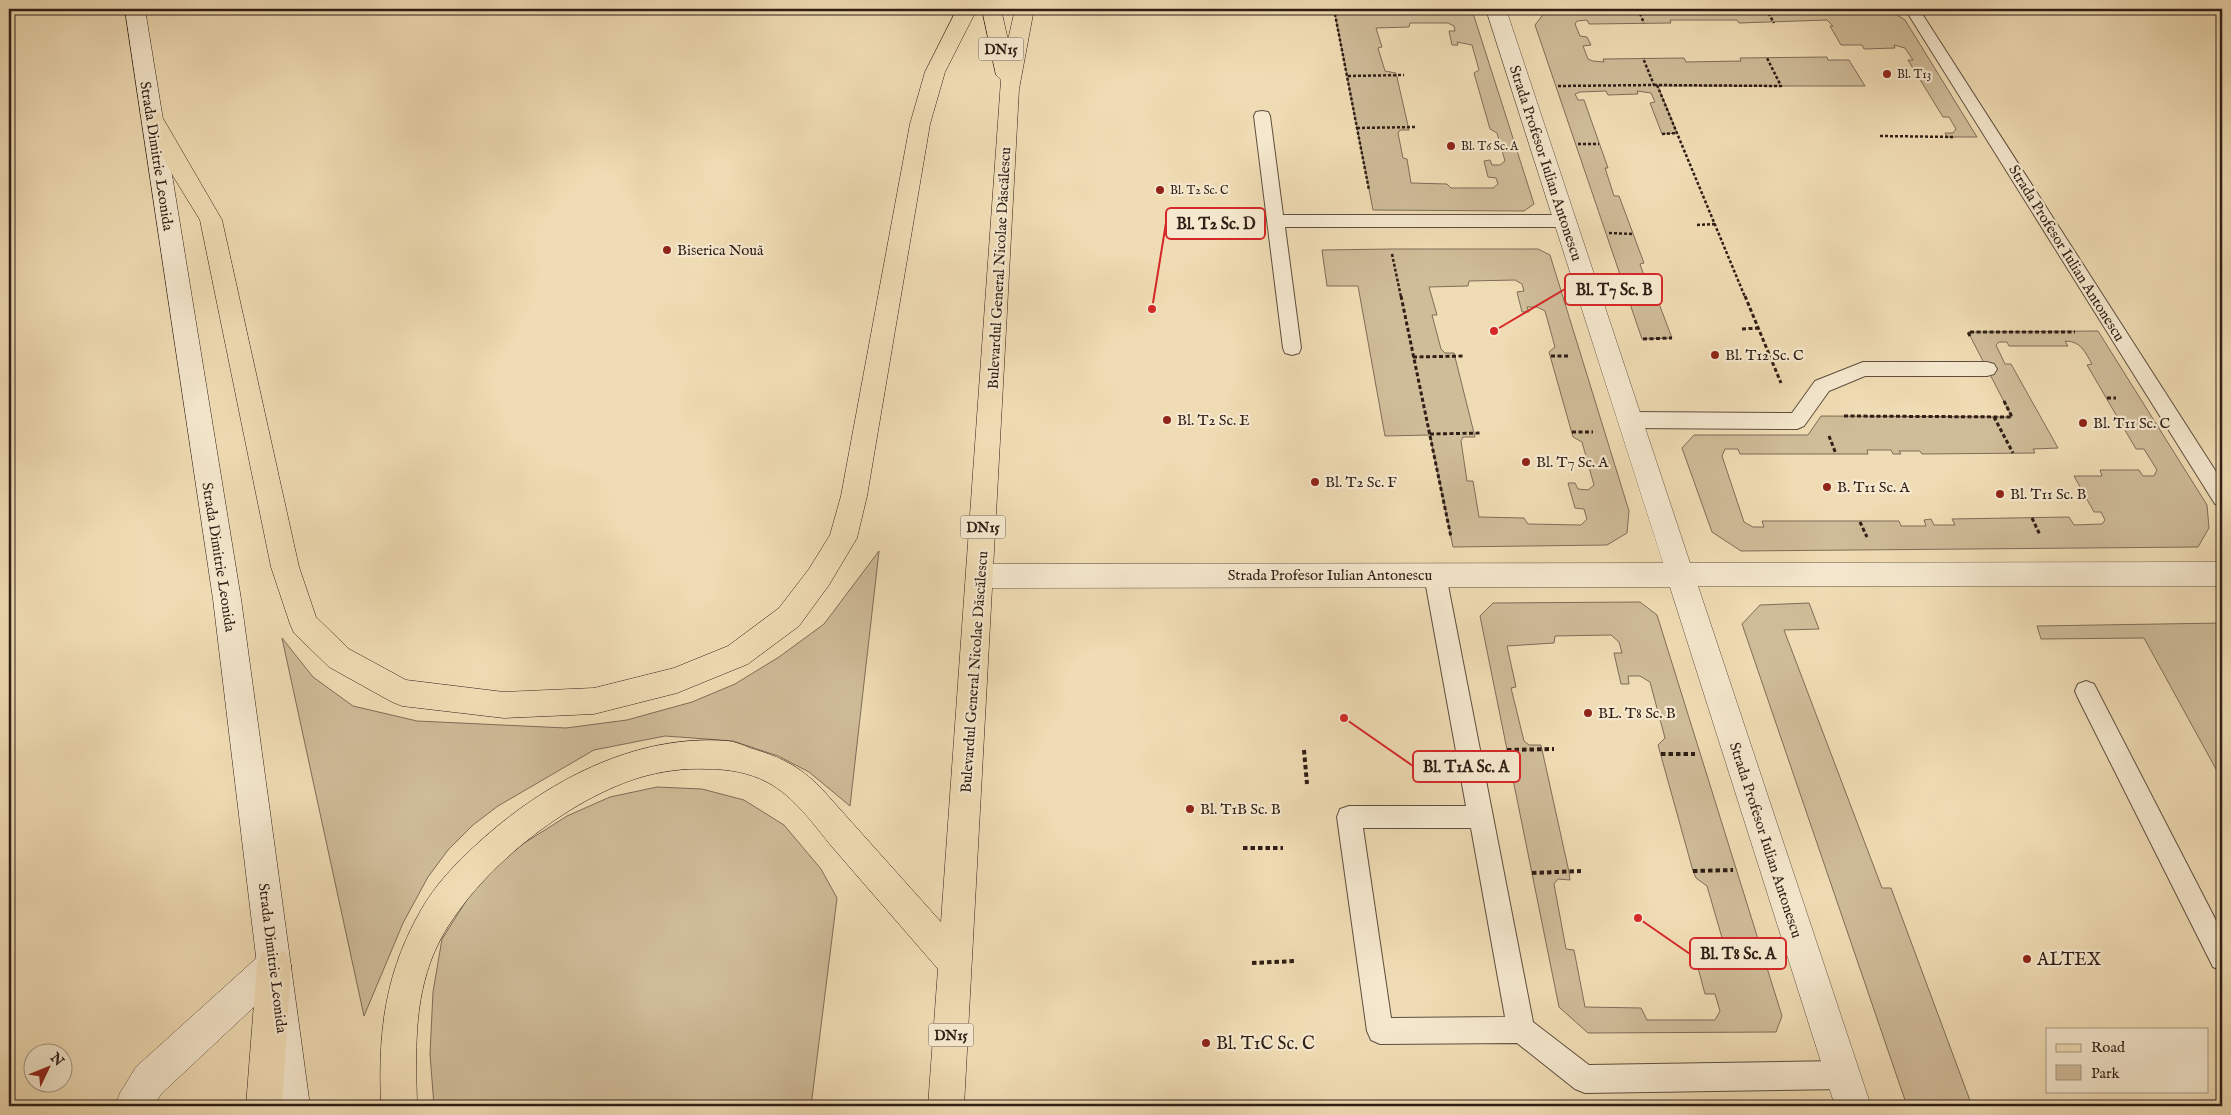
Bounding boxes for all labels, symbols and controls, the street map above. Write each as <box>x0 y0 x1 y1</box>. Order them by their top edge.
road number: DN15 <box>978 38 1024 61</box>
street label: Strada Profesor Iulian Antonescu <box>1505 63 1586 264</box>
place label: Bl. T13 <box>1897 67 1931 82</box>
marker: Bl. T13 <box>1881 68 1893 80</box>
street label: Strada Dimitrie Leonida <box>135 80 178 233</box>
place label: Bl. T6 Sc. A <box>1461 139 1519 154</box>
marker: Bl. T6 Sc. A <box>1445 140 1457 152</box>
street label: Bulevardul General Nicolae Dăscălescu <box>984 146 1015 390</box>
street label: Strada Profesor Iulian Antonescu <box>2004 161 2129 345</box>
place label: Bl. T2 Sc. C <box>1170 183 1229 198</box>
marker: Bl. T2 Sc. C <box>1154 184 1166 196</box>
callout: Bl. T2 Sc. D <box>1166 208 1265 239</box>
text: Bl. T2 Sc. D <box>1176 215 1256 235</box>
place label: Biserica Nouă <box>677 241 764 260</box>
marker: Biserica Nouă <box>661 244 673 256</box>
callout: Bl. T7 Sc. B <box>1565 274 1662 305</box>
text: Bl. T7 Sc. B <box>1575 281 1653 301</box>
place label: Bl. T12 Sc. C <box>1725 346 1804 365</box>
marker: Bl. T12 Sc. C <box>1709 349 1721 361</box>
place label: Bl. T2 Sc. E <box>1177 411 1250 430</box>
marker: Bl. T2 Sc. E <box>1161 414 1173 426</box>
place label: Bl. T11 Sc. C <box>2093 414 2171 433</box>
marker: Bl. T11 Sc. C <box>2077 417 2089 429</box>
place label: Bl. T7 Sc. A <box>1536 453 1609 472</box>
marker: Bl. T7 Sc. A <box>1520 456 1532 468</box>
place label: Bl. T2 Sc. F <box>1325 473 1397 492</box>
marker: Bl. T2 Sc. F <box>1309 476 1321 488</box>
place label: B. T11 Sc. A <box>1837 478 1910 497</box>
street label: Strada Dimitrie Leonida <box>197 481 240 634</box>
marker: B. T11 Sc. A <box>1821 481 1833 493</box>
place label: Bl. T11 Sc. B <box>2010 485 2087 504</box>
marker: Bl. T11 Sc. B <box>1994 488 2006 500</box>
road number: DN15 <box>960 516 1006 538</box>
street label: Bulevardul General Nicolae Dăscălescu <box>957 550 992 794</box>
street label: Strada Profesor Iulian Antonescu <box>1228 566 1433 585</box>
place label: BL. T8 Sc. B <box>1598 704 1676 723</box>
marker: BL. T8 Sc. B <box>1582 707 1594 719</box>
street label: Strada Profesor Iulian Antonescu <box>1725 740 1806 941</box>
callout: Bl. T1A Sc. A <box>1413 751 1520 782</box>
text: Bl. T1A Sc. A <box>1423 758 1510 778</box>
place label: Bl. T1B Sc. B <box>1200 800 1281 819</box>
marker: Bl. T1B Sc. B <box>1184 803 1196 815</box>
street label: Strada Dimitrie Leonida <box>254 882 291 1035</box>
callout: Bl. T8 Sc. A <box>1690 938 1786 969</box>
text: Bl. T8 Sc. A <box>1700 945 1777 965</box>
place label: ALTEX <box>2036 949 2102 972</box>
marker: ALTEX <box>2021 953 2033 965</box>
road number: DN15 <box>928 1024 974 1046</box>
legend <box>2046 1028 2208 1092</box>
place label: Bl. T1C Sc. C <box>1216 1033 1315 1056</box>
marker: Bl. T1C Sc. C <box>1200 1037 1212 1049</box>
text: Road <box>2091 1038 2126 1057</box>
north arrow <box>22 1042 72 1092</box>
text: N <box>45 1049 67 1070</box>
text: Park <box>2091 1064 2121 1083</box>

